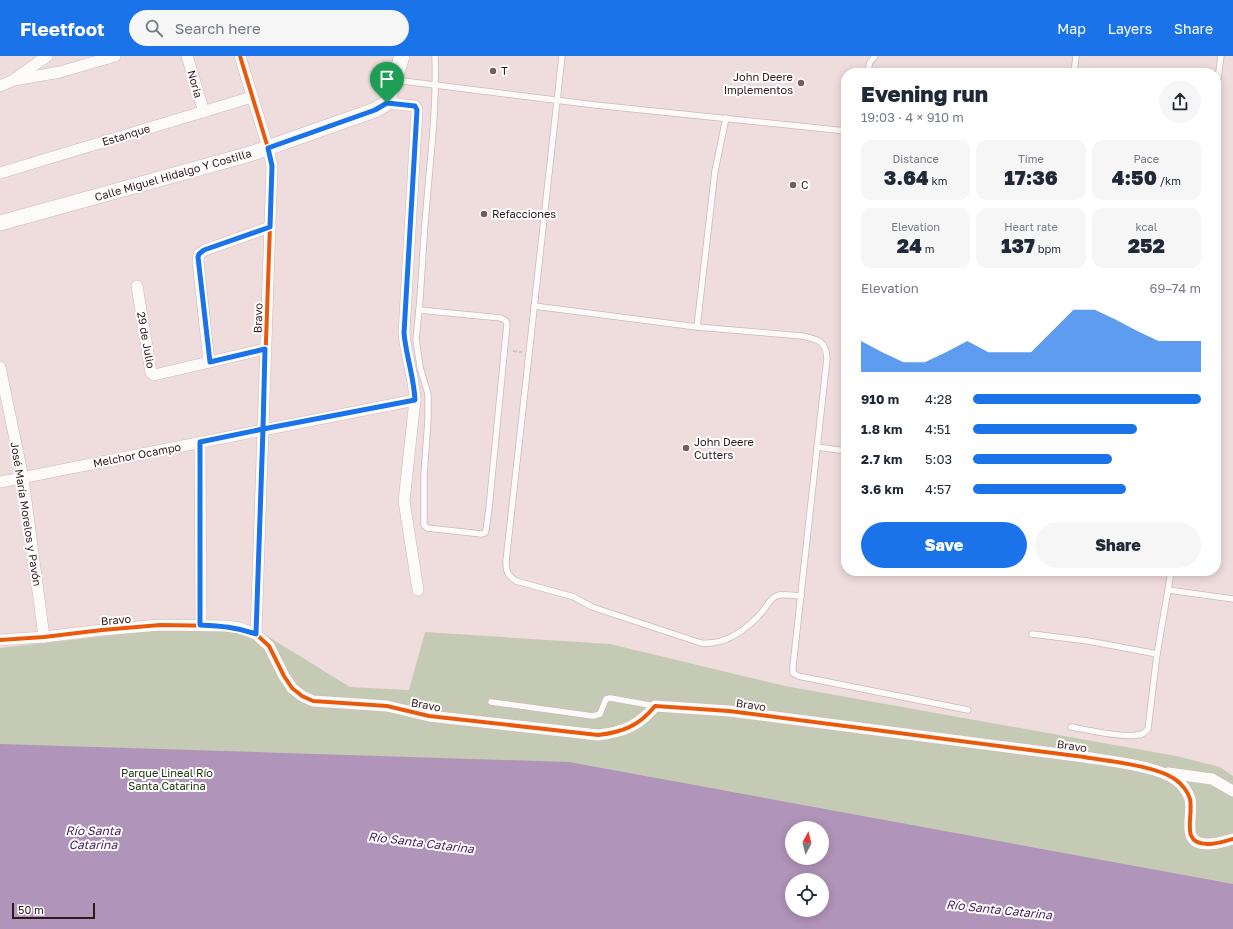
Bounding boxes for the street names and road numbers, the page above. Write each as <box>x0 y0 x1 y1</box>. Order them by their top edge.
street label: Noria <box>185 68 206 99</box>
street label: Estanque <box>100 121 152 148</box>
street label: Calle Miguel Hidalgo Y Costilla <box>93 146 253 203</box>
street label: Bravo <box>250 302 265 333</box>
street label: 29 de Julio <box>135 310 158 370</box>
street label: Melchor Ocampo <box>92 440 182 469</box>
street label: José María Morelos y Pavón <box>9 441 44 587</box>
street label: Bravo <box>100 612 132 627</box>
street label: Bravo <box>410 695 442 714</box>
street label: Bravo <box>735 696 767 713</box>
street label: Bravo <box>1056 737 1088 754</box>

